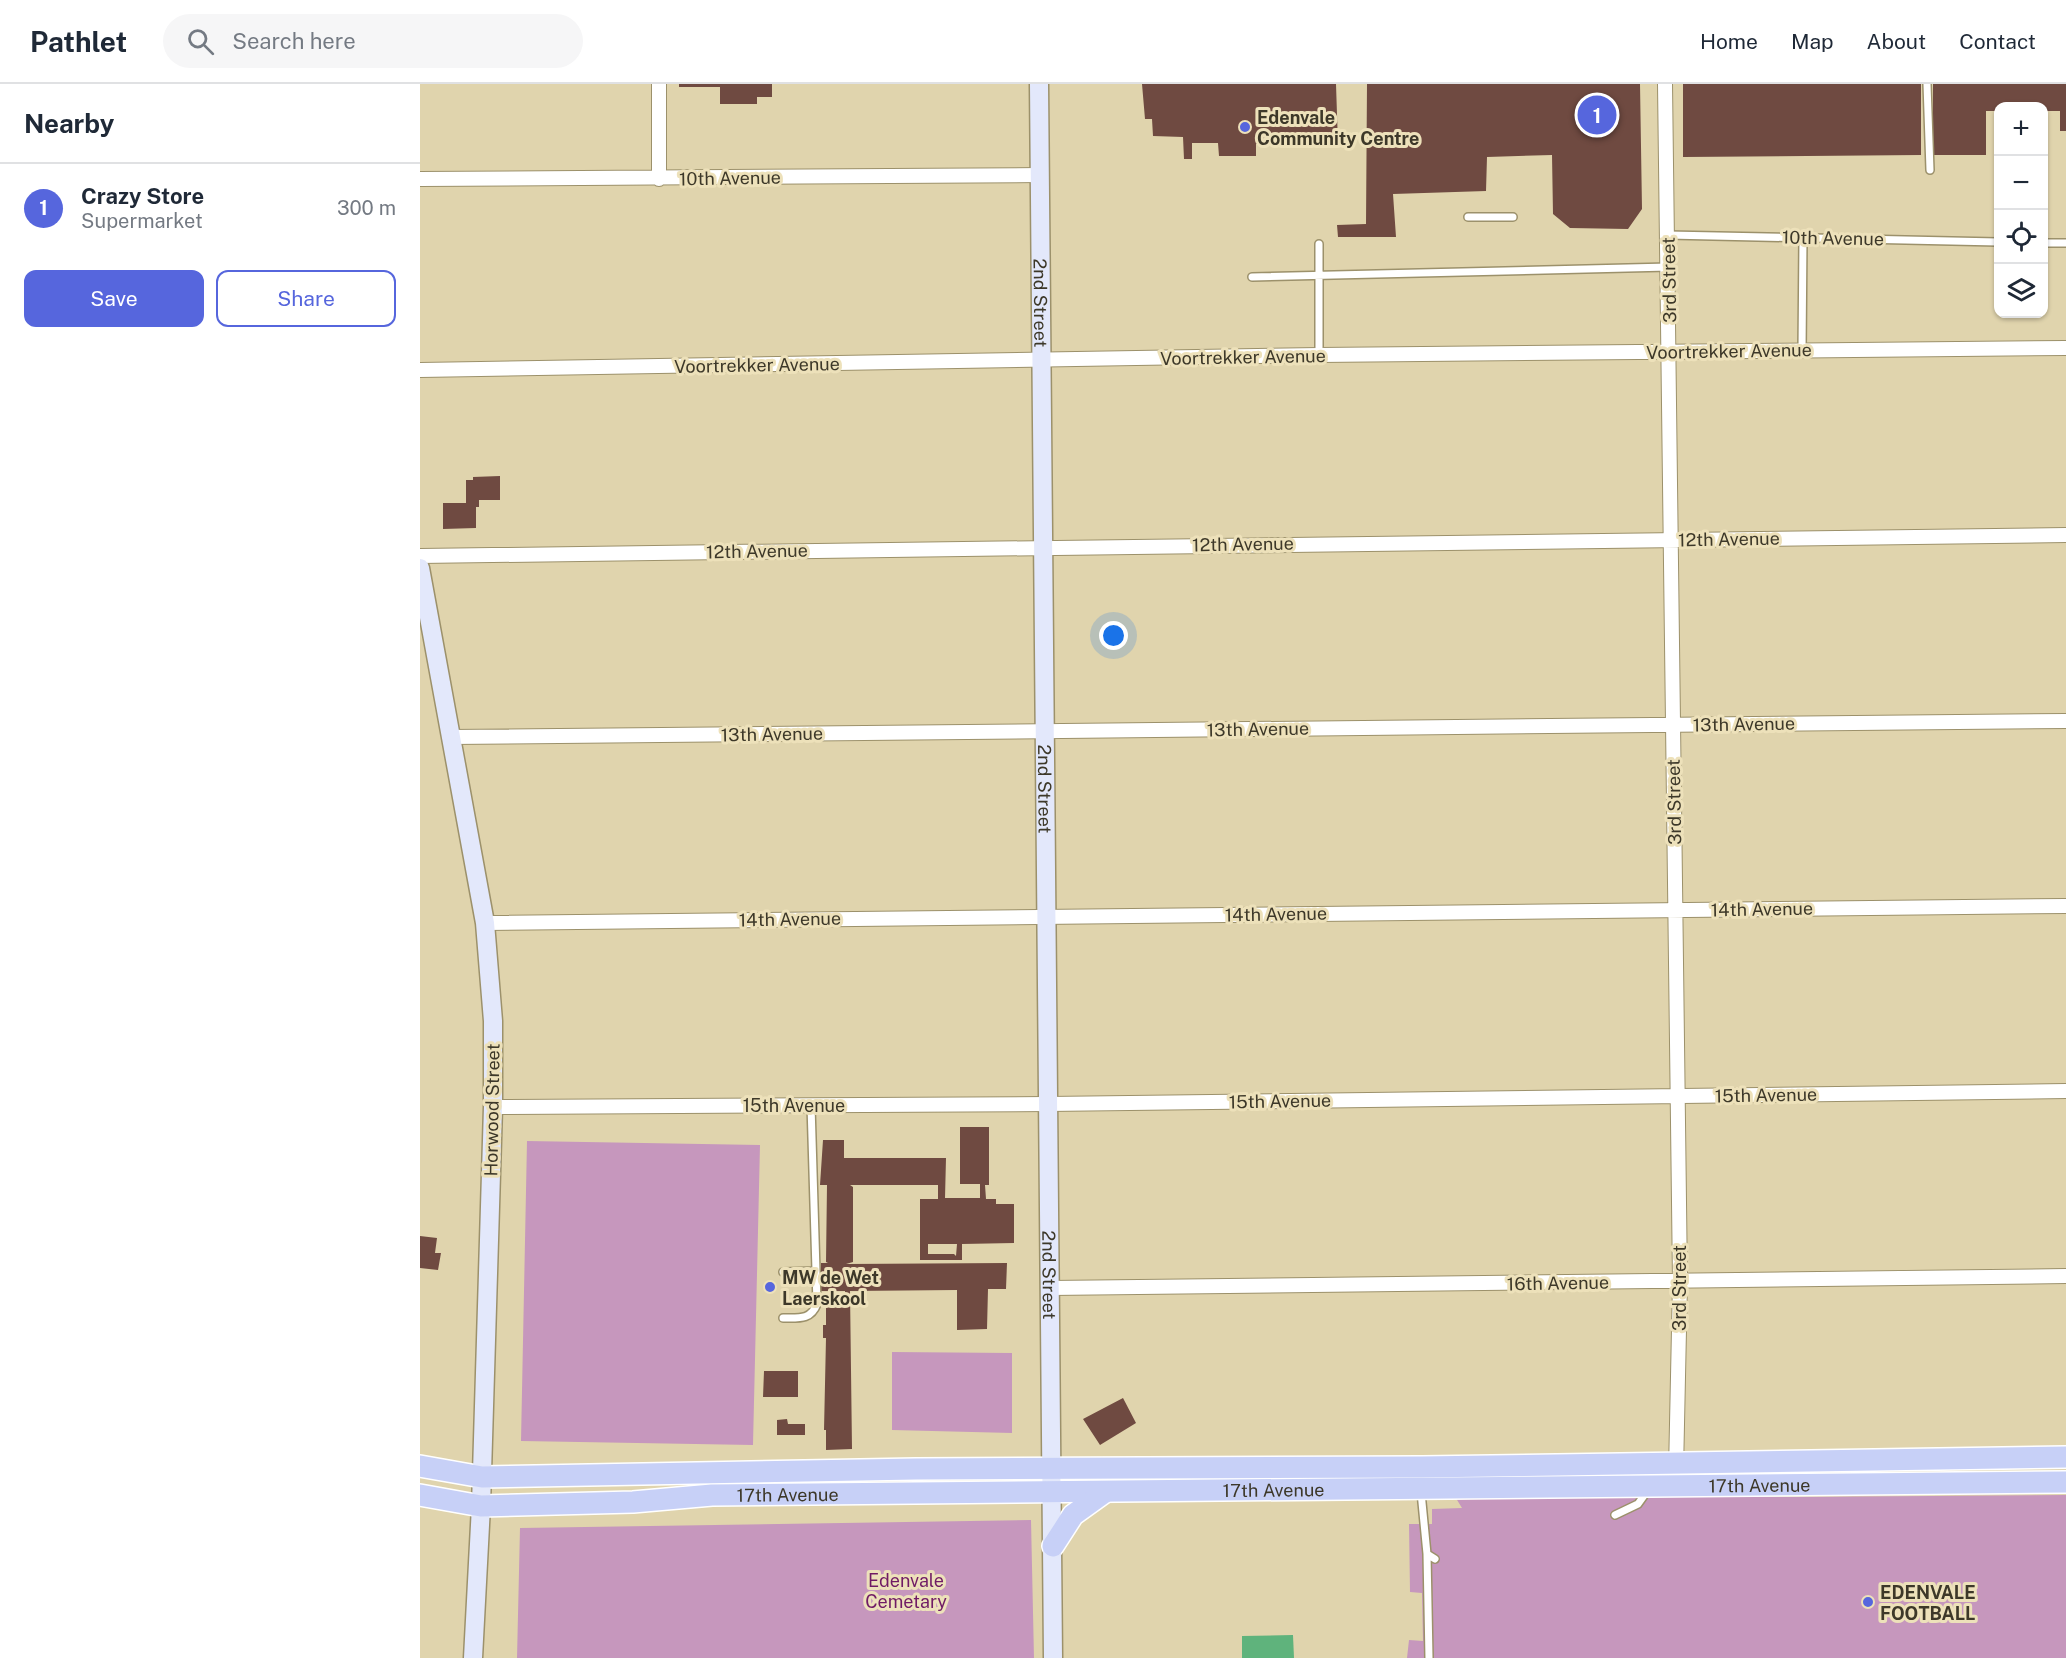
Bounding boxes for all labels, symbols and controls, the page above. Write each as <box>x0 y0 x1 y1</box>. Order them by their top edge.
search box <box>163 14 583 68</box>
text: Pathlet <box>30 25 127 58</box>
icon: search <box>184 25 217 58</box>
text: Search here <box>232 28 356 54</box>
text: Home <box>1700 29 1758 54</box>
text: Map <box>1791 29 1834 54</box>
text: About <box>1867 29 1926 54</box>
text: Contact <box>1959 29 2036 54</box>
pin: 1 <box>1578 93 1616 138</box>
map controls <box>1994 102 2048 318</box>
button: + <box>1994 102 2048 156</box>
place label: Edenvale Community Centre <box>1257 107 1419 149</box>
text: Nearby <box>24 108 114 139</box>
marker: Edenvale Community Centre <box>1238 120 1252 134</box>
button: − <box>1994 156 2048 210</box>
street label: 10th Avenue <box>679 167 781 189</box>
text: Crazy Store <box>81 183 204 209</box>
text: 1 <box>39 196 48 220</box>
text: 300 m <box>337 196 396 220</box>
text: Supermarket <box>81 209 203 233</box>
button: locate <box>1994 210 2048 264</box>
street label: 10th Avenue <box>1782 227 1884 249</box>
street label: 3rd Street <box>1658 237 1680 323</box>
street label: 2nd Street <box>1030 258 1052 348</box>
button: layers <box>1994 264 2048 318</box>
button: Save <box>24 270 204 327</box>
button: Share <box>216 270 396 327</box>
street label: Voortrekker Avenue <box>1646 339 1812 363</box>
street label: Voortrekker Avenue <box>1160 345 1326 369</box>
street label: Voortrekker Avenue <box>674 353 840 377</box>
street label: 12th Avenue <box>1678 528 1780 550</box>
street label: 12th Avenue <box>1192 533 1294 555</box>
street label: 12th Avenue <box>706 540 808 562</box>
your location <box>1099 621 1128 650</box>
street label: 13th Avenue <box>1693 713 1795 735</box>
street label: 13th Avenue <box>1207 718 1309 740</box>
street label: 13th Avenue <box>721 723 823 745</box>
street label: 2nd Street <box>1034 744 1056 834</box>
street label: 3rd Street <box>1663 759 1685 845</box>
street label: 14th Avenue <box>1711 898 1813 920</box>
street label: 14th Avenue <box>1225 903 1327 925</box>
street label: 14th Avenue <box>739 908 841 930</box>
street label: Horwood Street <box>480 1043 504 1177</box>
street label: 15th Avenue <box>1715 1084 1817 1106</box>
street label: 15th Avenue <box>1229 1090 1331 1112</box>
street label: 15th Avenue <box>743 1095 845 1116</box>
street label: 2nd Street <box>1039 1230 1060 1319</box>
street label: 3rd Street <box>1669 1245 1690 1331</box>
place label: MW de Wet Laerskool <box>782 1267 879 1309</box>
street label: 16th Avenue <box>1507 1272 1609 1294</box>
marker: MW de Wet Laerskool <box>763 1280 777 1294</box>
street label: 17th Avenue <box>1709 1474 1811 1496</box>
street label: 17th Avenue <box>1223 1479 1325 1501</box>
street label: 17th Avenue <box>737 1483 839 1505</box>
park label: Edenvale Cemetary <box>865 1570 947 1612</box>
place label: EDENVALE FOOTBALL <box>1880 1582 1976 1624</box>
marker: EDENVALE FOOTBALL <box>1861 1595 1875 1609</box>

